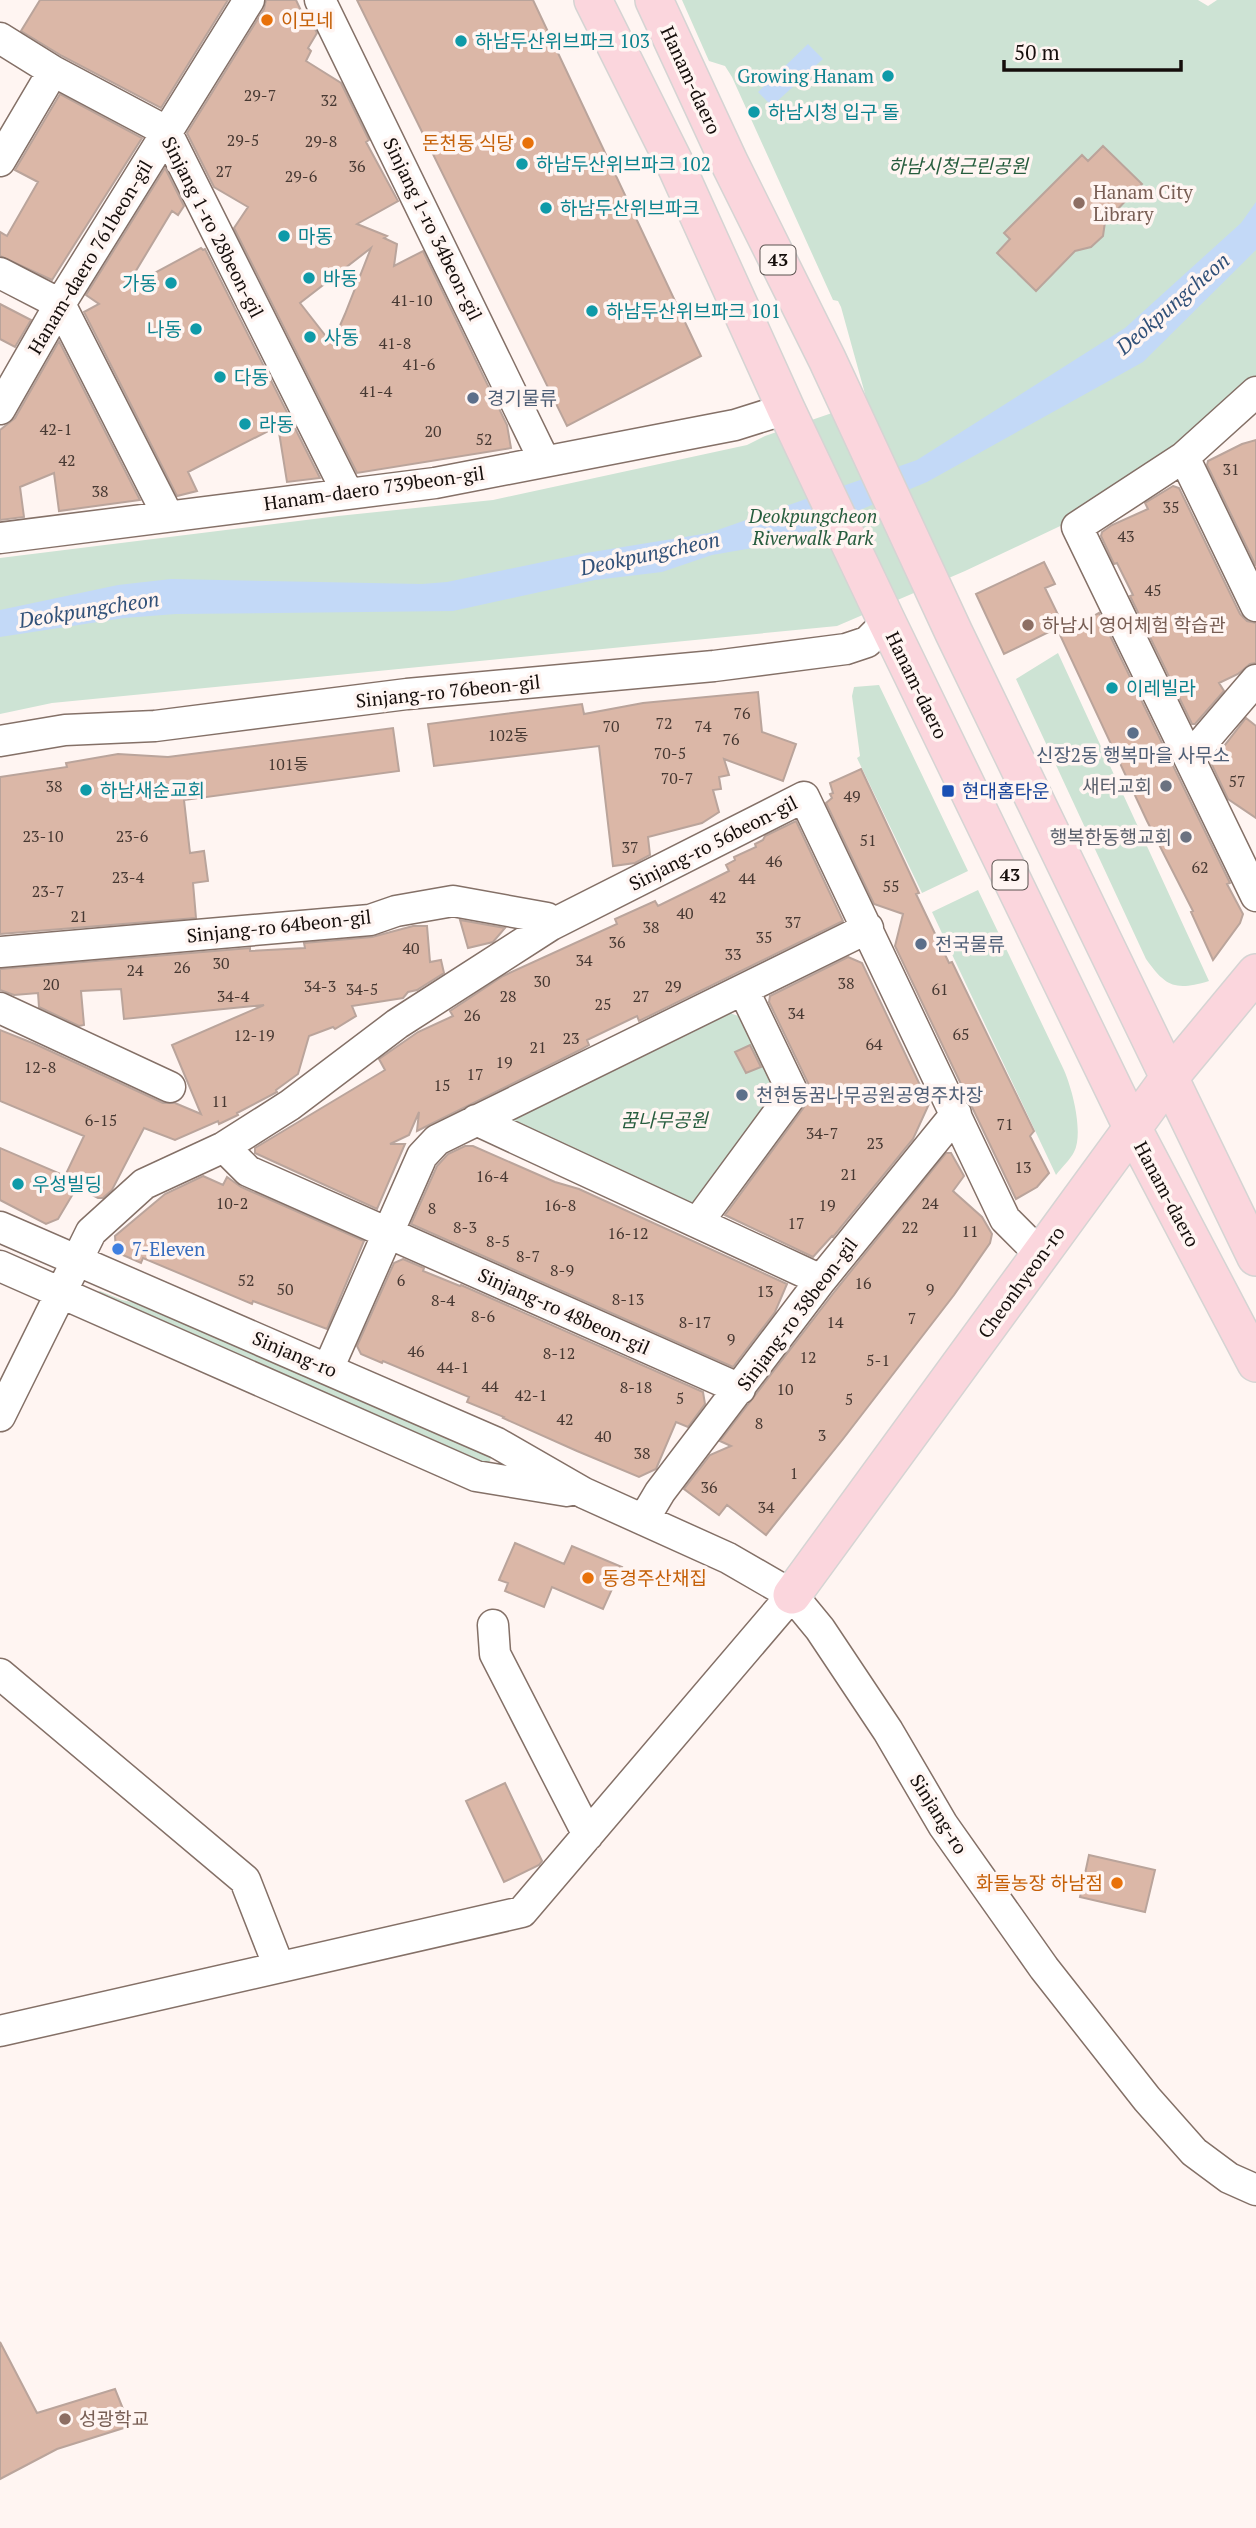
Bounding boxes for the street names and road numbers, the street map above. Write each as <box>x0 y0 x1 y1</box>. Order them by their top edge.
street label: Hanam-daero <box>656 22 727 138</box>
street label: Sinjang 1-ro 28beon-gil <box>157 132 270 322</box>
street label: Sinjang 1-ro 34beon-gil <box>378 133 489 324</box>
street label: Hanam-daero 761beon-gil <box>22 155 158 359</box>
road number: 43 <box>760 246 796 274</box>
street label: Hanam-daero 739beon-gil <box>262 460 486 515</box>
street label: Hanam-daero <box>881 627 954 743</box>
street label: Sinjang-ro 76beon-gil <box>354 668 541 713</box>
street label: Sinjang-ro 56beon-gil <box>624 789 801 896</box>
road number: 43 <box>992 860 1028 890</box>
street label: Sinjang-ro 64beon-gil <box>185 903 372 948</box>
street label: Hanam-daero <box>1129 1137 1206 1251</box>
street label: Cheonhyeon-ro <box>972 1221 1070 1343</box>
street label: Sinjang-ro 38beon-gil <box>731 1232 862 1395</box>
street label: Sinjang-ro 48beon-gil <box>474 1261 654 1360</box>
street label: Sinjang-ro <box>249 1325 341 1383</box>
street label: Sinjang-ro <box>905 1769 974 1858</box>

